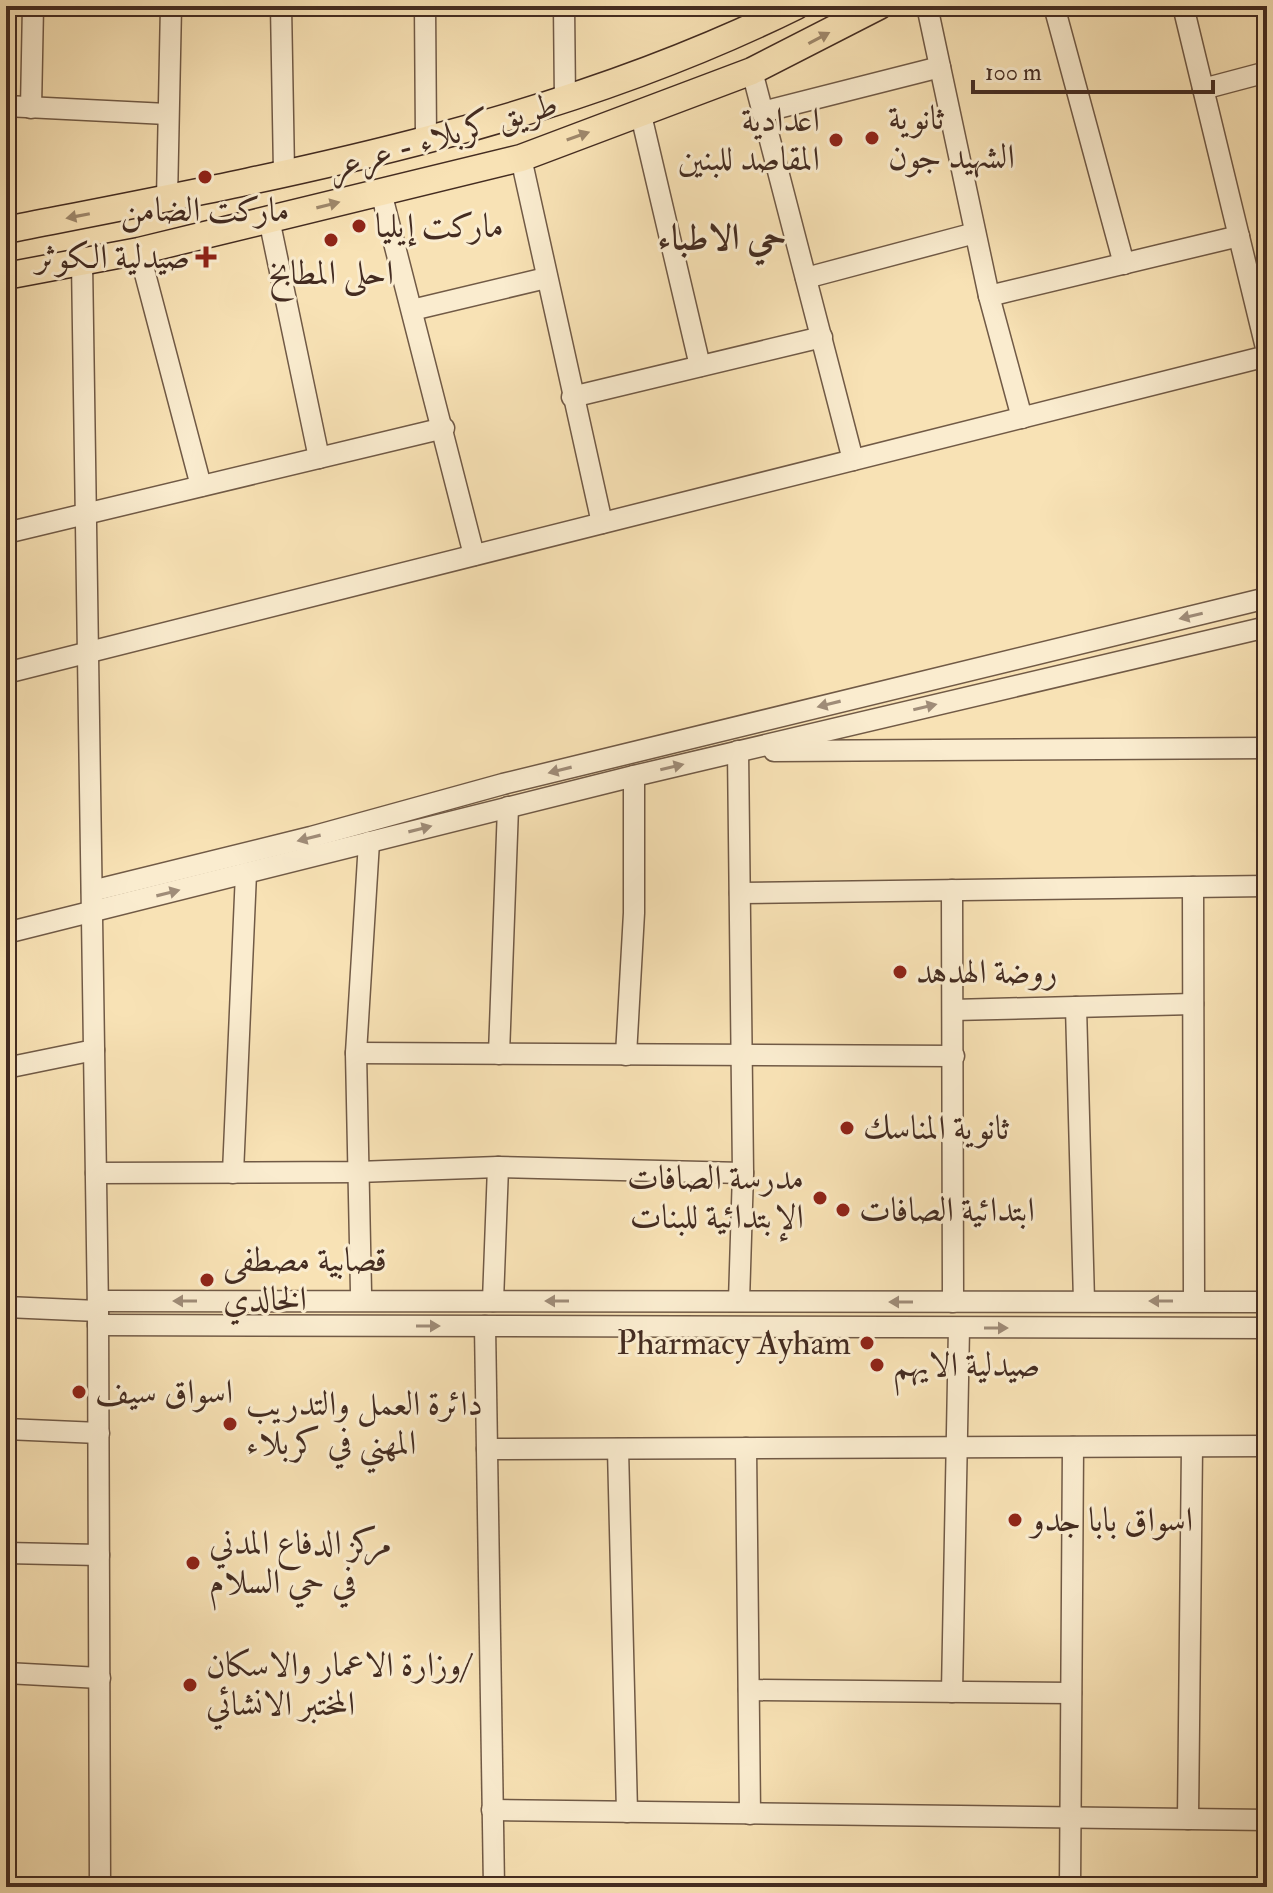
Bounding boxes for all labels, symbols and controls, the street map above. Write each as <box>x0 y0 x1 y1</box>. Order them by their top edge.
one-way arrow <box>807 31 830 44</box>
scale bar <box>973 44 1213 94</box>
text: 100 m <box>985 57 1042 88</box>
street label: طريق كربلاء - عرعر <box>323 83 563 190</box>
place label: ثانوية الشهيد جون <box>888 97 1015 179</box>
place label: اعدادية المقاصد للبنين <box>678 99 820 181</box>
one-way arrow <box>567 129 591 141</box>
marker: ثانوية الشهيد جون <box>863 129 881 147</box>
marker: اعدادية المقاصد للبنين <box>827 131 845 149</box>
marker: ماركت الضامن <box>196 168 214 186</box>
place label: ماركت الضامن <box>121 189 290 233</box>
one-way arrow <box>316 198 341 211</box>
place label: ماركت إيليا <box>375 205 504 248</box>
one-way arrow <box>65 210 90 223</box>
district label: حي الاطباء <box>658 215 786 266</box>
marker: ماركت إيليا <box>350 217 368 235</box>
marker: احلى المطابخ <box>322 231 340 249</box>
place label: صيدلية الكوثر <box>33 236 190 279</box>
marker: صيدلية الكوثر <box>197 248 215 266</box>
place label: احلى المطابخ <box>268 252 394 302</box>
one-way arrow <box>1178 611 1203 623</box>
one-way arrow <box>817 698 842 710</box>
one-way arrow <box>913 700 938 713</box>
one-way arrow <box>660 760 685 773</box>
one-way arrow <box>547 764 572 777</box>
one-way arrow <box>407 823 432 835</box>
one-way arrow <box>296 832 321 844</box>
one-way arrow <box>155 886 180 899</box>
place label: روضة الهدهد <box>916 951 1058 994</box>
marker: روضة الهدهد <box>891 963 909 981</box>
place label: ثانوية المناسك <box>863 1107 1009 1150</box>
marker: ثانوية المناسك <box>838 1119 856 1137</box>
place label: مدرسة الصافات الإبتدائية للبنات <box>627 1157 804 1242</box>
marker: مدرسة الصافات الإبتدائية للبنات <box>811 1189 829 1207</box>
place label: ابتدائية الصافات <box>859 1189 1035 1232</box>
marker: ابتدائية الصافات <box>834 1201 852 1219</box>
place label: قصابية مصطفى الخالدي <box>223 1239 387 1326</box>
marker: قصابية مصطفى الخالدي <box>198 1271 216 1289</box>
one-way arrow <box>172 1295 197 1307</box>
one-way arrow <box>544 1295 569 1307</box>
one-way arrow <box>1148 1295 1173 1307</box>
one-way arrow <box>888 1296 913 1308</box>
one-way arrow <box>416 1320 441 1332</box>
place label: Pharmacy Ayham <box>617 1322 851 1365</box>
one-way arrow <box>984 1322 1009 1334</box>
marker: Pharmacy Ayham <box>858 1334 876 1352</box>
place label: صيدلية الايهم <box>893 1344 1040 1396</box>
marker: صيدلية الايهم <box>868 1356 886 1374</box>
place label: اسواق سيف <box>95 1371 233 1414</box>
marker: اسواق سيف <box>70 1383 88 1401</box>
place label: دائرة العمل والتدريب المهني في كربلاء <box>246 1383 483 1474</box>
marker: دائرة العمل والتدريب المهني في كربلاء <box>221 1415 239 1433</box>
place label: اسواق بابا جدو <box>1028 1499 1193 1542</box>
marker: اسواق بابا جدو <box>1006 1511 1024 1529</box>
place label: مركز الدفاع المدني في حي السلام <box>209 1522 392 1611</box>
marker: مركز الدفاع المدني في حي السلام <box>184 1554 202 1572</box>
place label: وزارة الاعمار والاسكان/ المختبر الانشائي <box>206 1644 473 1731</box>
marker: وزارة الاعمار والاسكان/ المختبر الانشائي <box>181 1676 199 1694</box>

